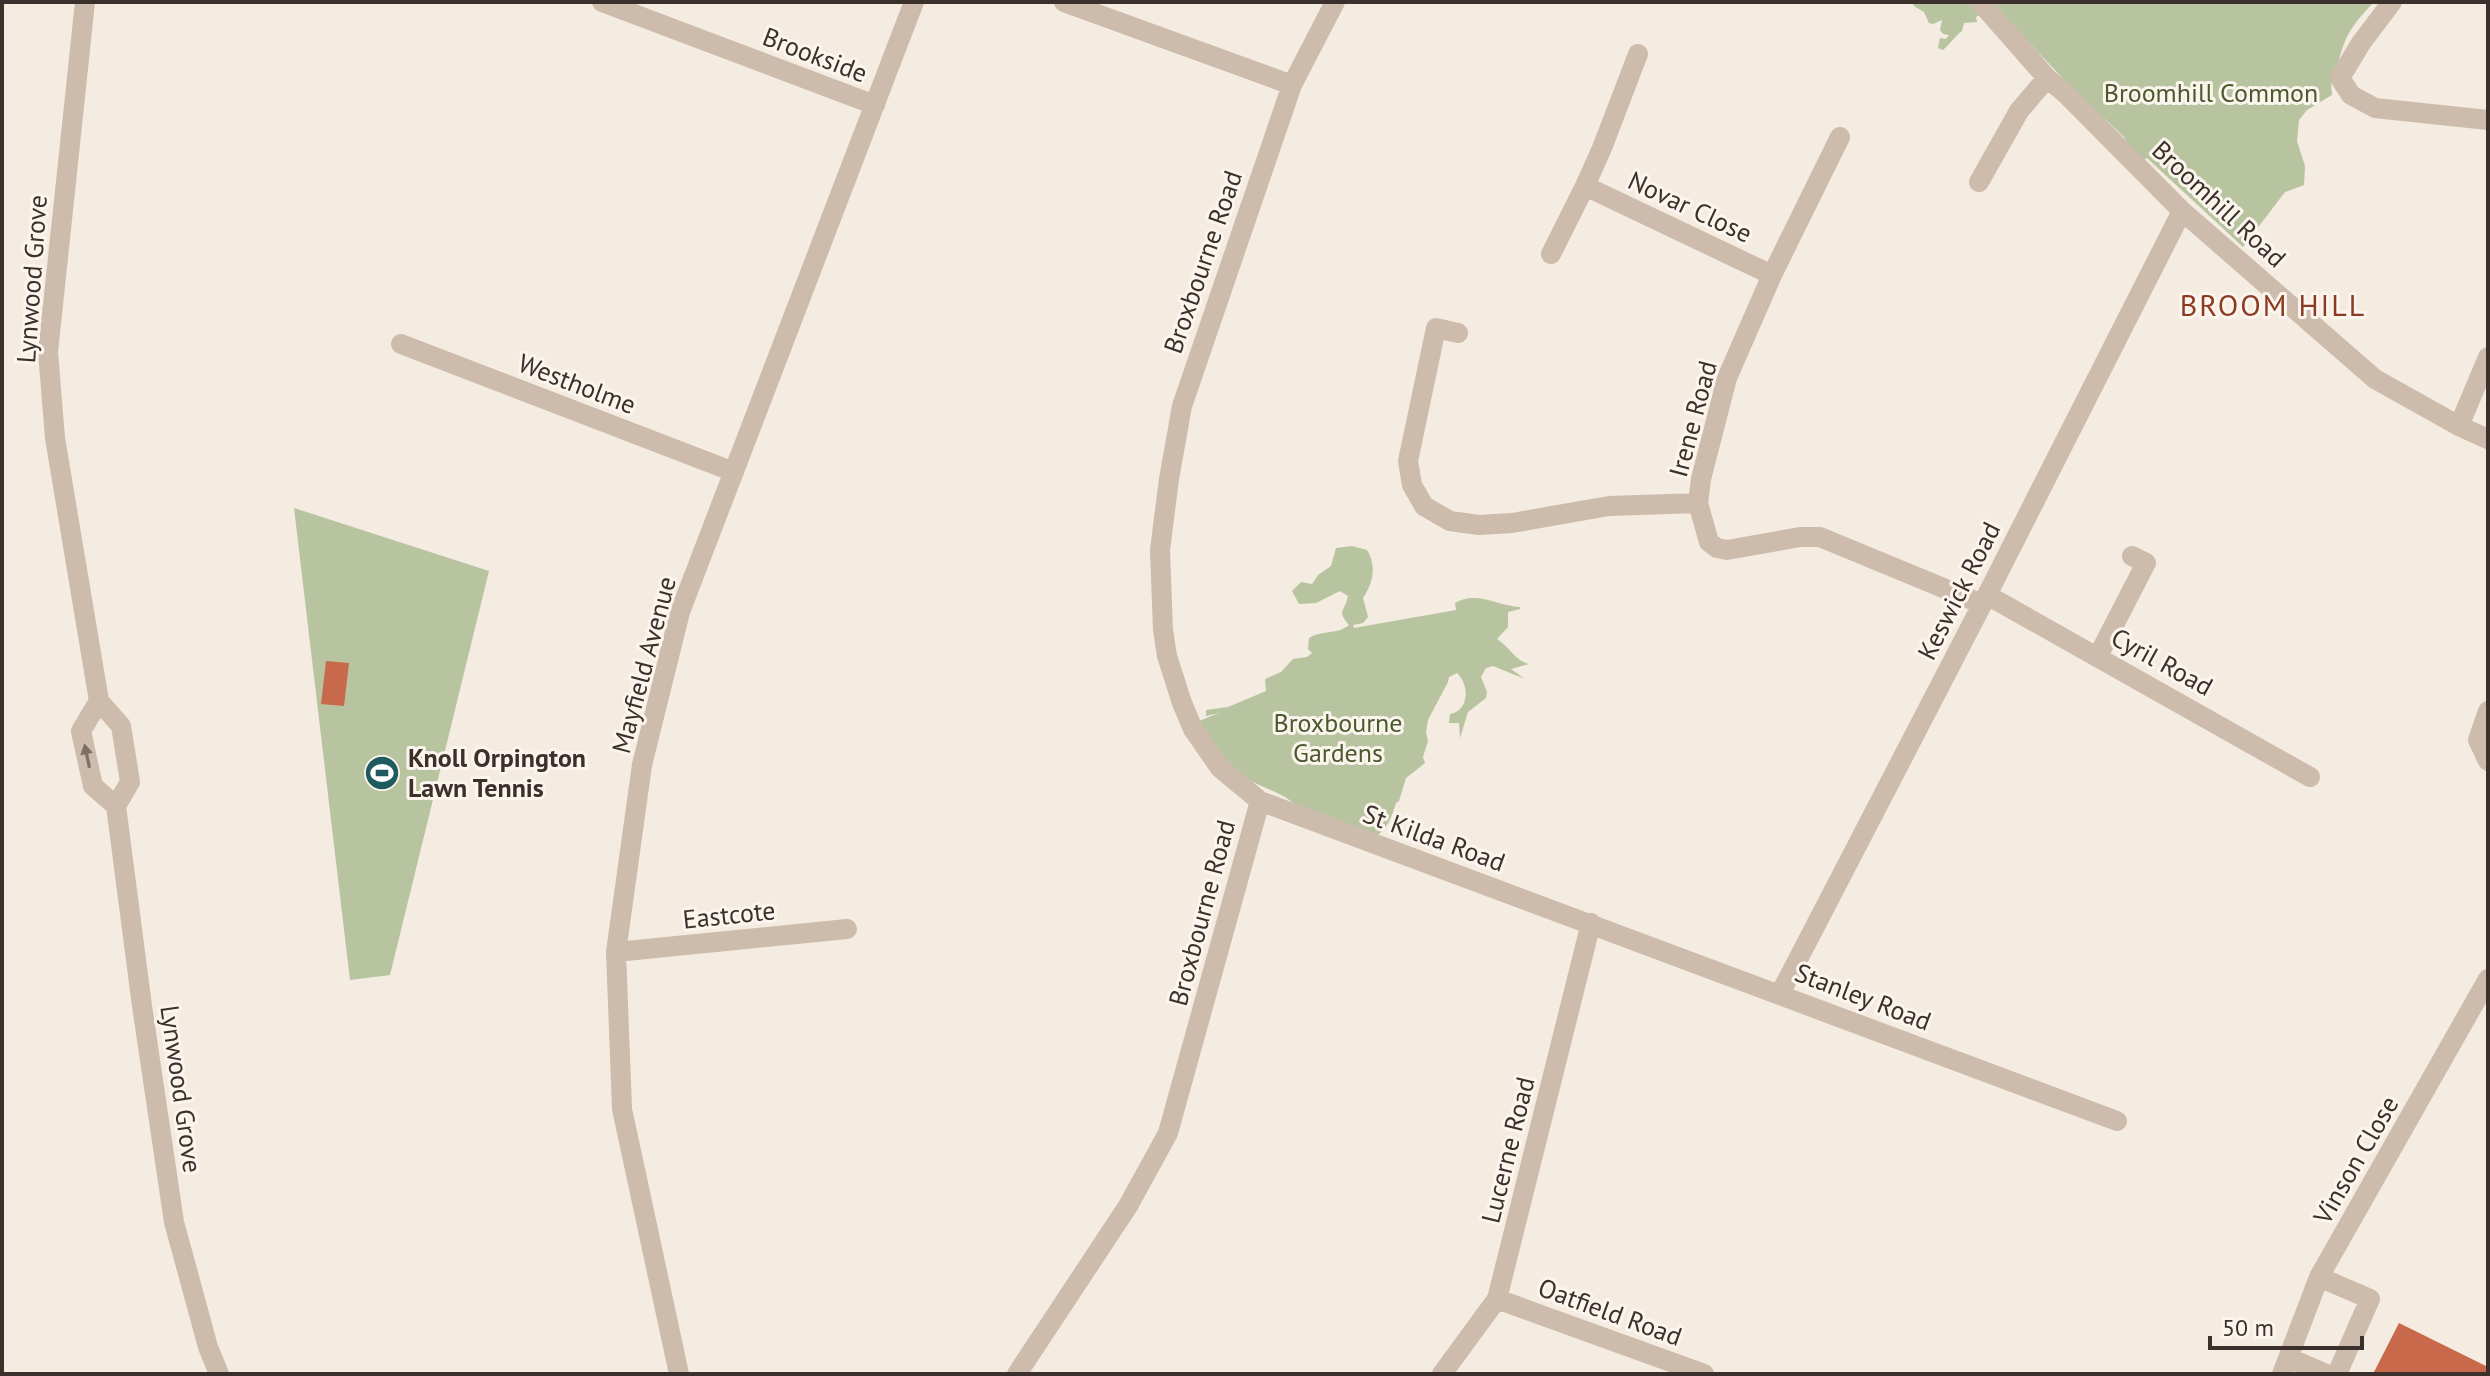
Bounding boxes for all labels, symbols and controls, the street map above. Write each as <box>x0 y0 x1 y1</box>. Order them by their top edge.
street label: Brookside <box>758 20 872 90</box>
park label: Broomhill Common <box>2104 76 2318 109</box>
street label: Broomhill Road <box>2145 133 2293 274</box>
street label: Novar Close <box>1623 164 1757 250</box>
street label: Broxbourne Road <box>1156 166 1249 357</box>
street label: Lynwood Grove <box>9 194 54 364</box>
district label: BROOM HILL <box>2180 285 2366 324</box>
street label: Westholme <box>514 346 641 421</box>
street label: Irene Road <box>1661 357 1724 481</box>
street label: Keswick Road <box>1910 516 2007 665</box>
street label: Mayfield Avenue <box>604 573 683 757</box>
street label: Cyril Road <box>2106 620 2219 703</box>
park label: Broxbourne Gardens <box>1274 706 1403 769</box>
place label: Knoll Orpington Lawn Tennis <box>408 741 586 804</box>
one-way arrow <box>80 744 92 769</box>
sports icon: Knoll Orpington Lawn Tennis <box>363 754 401 792</box>
street label: St Kilda Road <box>1359 797 1510 878</box>
street label: Broxbourne Road <box>1161 816 1242 1009</box>
street label: Eastcote <box>681 893 777 936</box>
street label: Stanley Road <box>1790 955 1936 1038</box>
street label: Lynwood Grove <box>153 1003 210 1175</box>
street label: Lucerne Road <box>1473 1073 1542 1226</box>
street label: Vinson Close <box>2305 1090 2405 1231</box>
street label: Oatfield Road <box>1534 1270 1686 1353</box>
scale bar <box>2210 1300 2362 1350</box>
text: 50 m <box>2222 1312 2274 1343</box>

